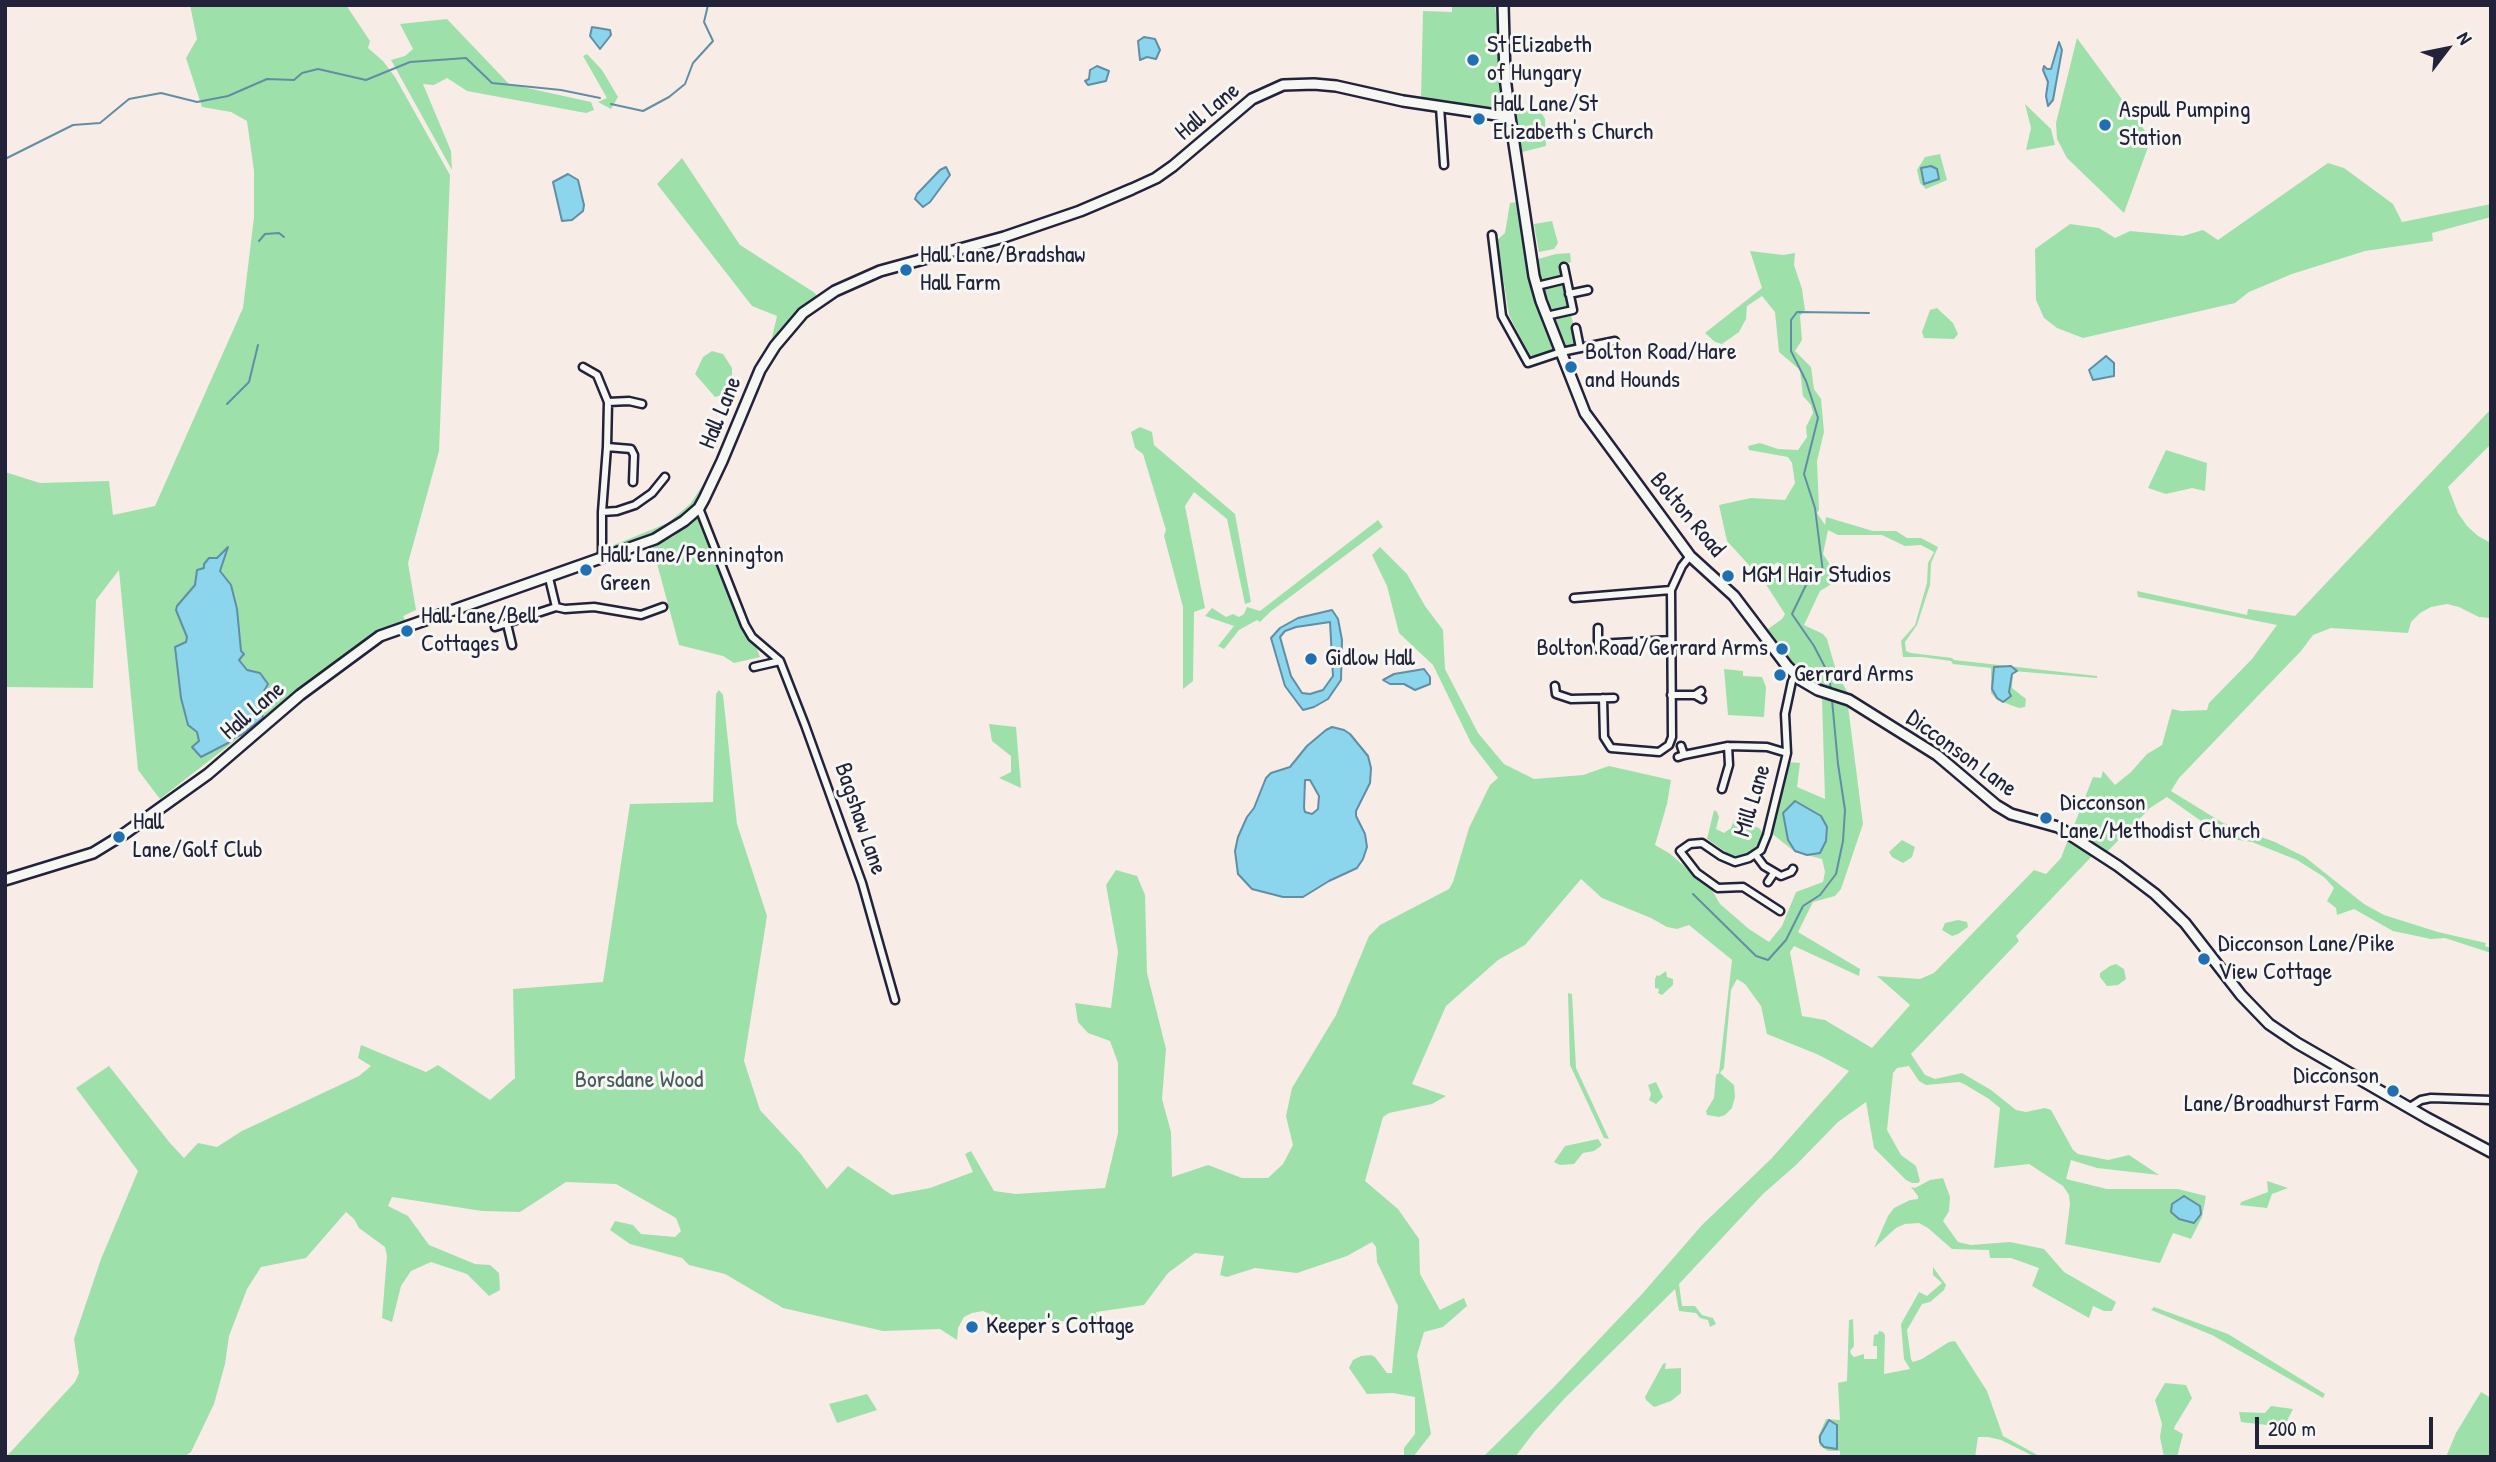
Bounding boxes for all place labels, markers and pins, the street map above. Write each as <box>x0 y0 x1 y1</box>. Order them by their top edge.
place label: St Elizabeth of Hungary <box>1487 32 1592 88</box>
marker: St Elizabeth of Hungary <box>1465 52 1481 68</box>
place label: Hall Lane/St Elizabeth's Church <box>1493 91 1653 147</box>
place label: Aspull Pumping Station <box>2119 97 2250 153</box>
marker: Hall Lane/St Elizabeth's Church <box>1471 111 1487 127</box>
marker: Aspull Pumping Station <box>2097 117 2113 133</box>
place label: Hall Lane/Bradshaw Hall Farm <box>920 242 1085 298</box>
marker: Hall Lane/Bradshaw Hall Farm <box>898 262 914 278</box>
place label: Bolton Road/Hare and Hounds <box>1585 339 1736 395</box>
marker: Bolton Road/Hare and Hounds <box>1563 359 1579 375</box>
place label: Hall Lane/Pennington Green <box>600 542 784 598</box>
marker: Hall Lane/Pennington Green <box>578 562 594 578</box>
place label: MGM Hair Studios <box>1742 562 1891 590</box>
marker: MGM Hair Studios <box>1720 568 1736 584</box>
place label: Hall Lane/Bell Cottages <box>421 603 538 659</box>
marker: Hall Lane/Bell Cottages <box>399 623 415 639</box>
place label: Bolton Road/Gerrard Arms <box>1536 635 1768 663</box>
marker: Bolton Road/Gerrard Arms <box>1774 641 1790 657</box>
place label: Gidlow Hall <box>1325 645 1415 673</box>
marker: Gidlow Hall <box>1303 651 1319 667</box>
place label: Gerrard Arms <box>1794 661 1914 689</box>
marker: Gerrard Arms <box>1772 667 1788 683</box>
place label: Dicconson Lane/Methodist Church <box>2060 790 2260 846</box>
place label: Hall Lane/Golf Club <box>133 809 263 865</box>
marker: Dicconson Lane/Methodist Church <box>2038 810 2054 826</box>
marker: Hall Lane/Golf Club <box>111 829 127 845</box>
place label: Dicconson Lane/Pike View Cottage <box>2218 931 2395 987</box>
marker: Dicconson Lane/Pike View Cottage <box>2196 951 2212 967</box>
place label: Dicconson Lane/Broadhurst Farm <box>2184 1063 2379 1119</box>
marker: Dicconson Lane/Broadhurst Farm <box>2385 1083 2401 1099</box>
place label: Keeper's Cottage <box>986 1313 1134 1341</box>
marker: Keeper's Cottage <box>964 1319 980 1335</box>

